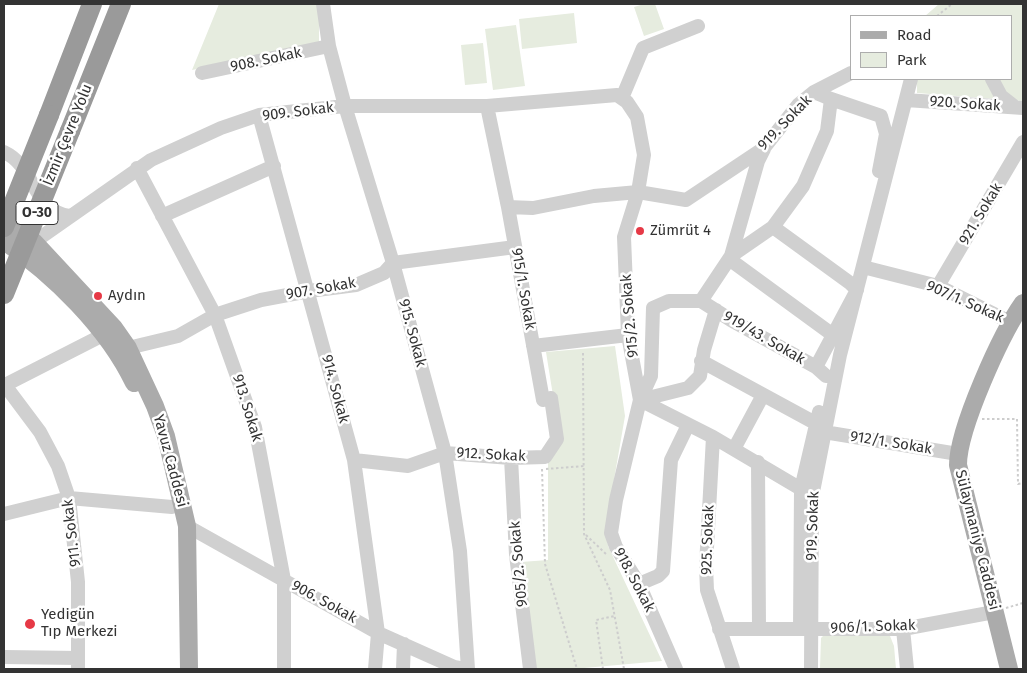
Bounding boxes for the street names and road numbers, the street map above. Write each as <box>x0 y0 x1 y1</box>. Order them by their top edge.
street label: 908. Sokak <box>229 44 303 76</box>
street label: İzmir Çevre Yolu <box>39 81 97 189</box>
street label: 919. Sokak <box>754 92 816 154</box>
street label: 920. Sokak <box>929 93 1001 115</box>
street label: 909. Sokak <box>261 99 335 125</box>
street label: 921. Sokak <box>956 180 1006 248</box>
road number: O-30 <box>16 202 58 224</box>
street label: 915/1. Sokak <box>507 247 539 331</box>
street label: 907. Sokak <box>285 274 357 304</box>
street label: 915/2. Sokak <box>617 274 643 358</box>
street label: 907/1. Sokak <box>923 277 1007 327</box>
street label: 915. Sokak <box>394 297 430 369</box>
street label: 919/43. Sokak <box>720 307 808 369</box>
street label: 914. Sokak <box>317 353 353 425</box>
street label: 913. Sokak <box>228 372 266 444</box>
street label: Yavuz Caddesi <box>149 413 191 509</box>
street label: 912/1. Sokak <box>849 428 933 458</box>
street label: 912. Sokak <box>456 444 526 466</box>
street label: Sülaymaniye Caddesi <box>951 468 1003 612</box>
street label: 919. Sokak <box>803 491 823 561</box>
street label: 911. Sokak <box>59 498 85 568</box>
street label: 925. Sokak <box>698 505 718 575</box>
street label: 905/2. Sokak <box>506 520 532 608</box>
street label: 918. Sokak <box>610 545 658 615</box>
street label: 906. Sokak <box>288 577 360 627</box>
street label: 906/1. Sokak <box>830 617 916 637</box>

